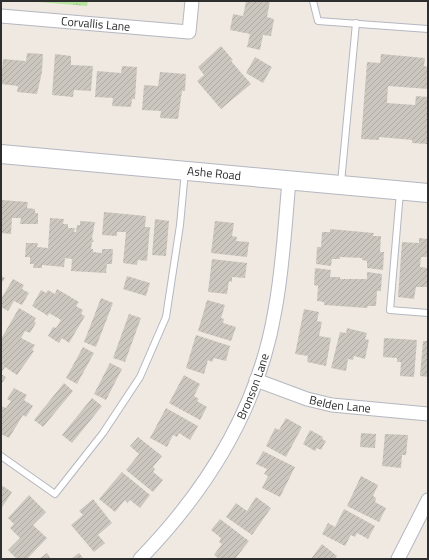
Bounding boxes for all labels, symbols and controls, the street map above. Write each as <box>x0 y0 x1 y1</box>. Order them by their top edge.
street label: Corvallis Lane <box>60 11 131 36</box>
street label: Ashe Road <box>186 161 242 185</box>
street label: Bronson Lane <box>231 351 274 423</box>
street label: Belden Lane <box>307 390 372 418</box>

